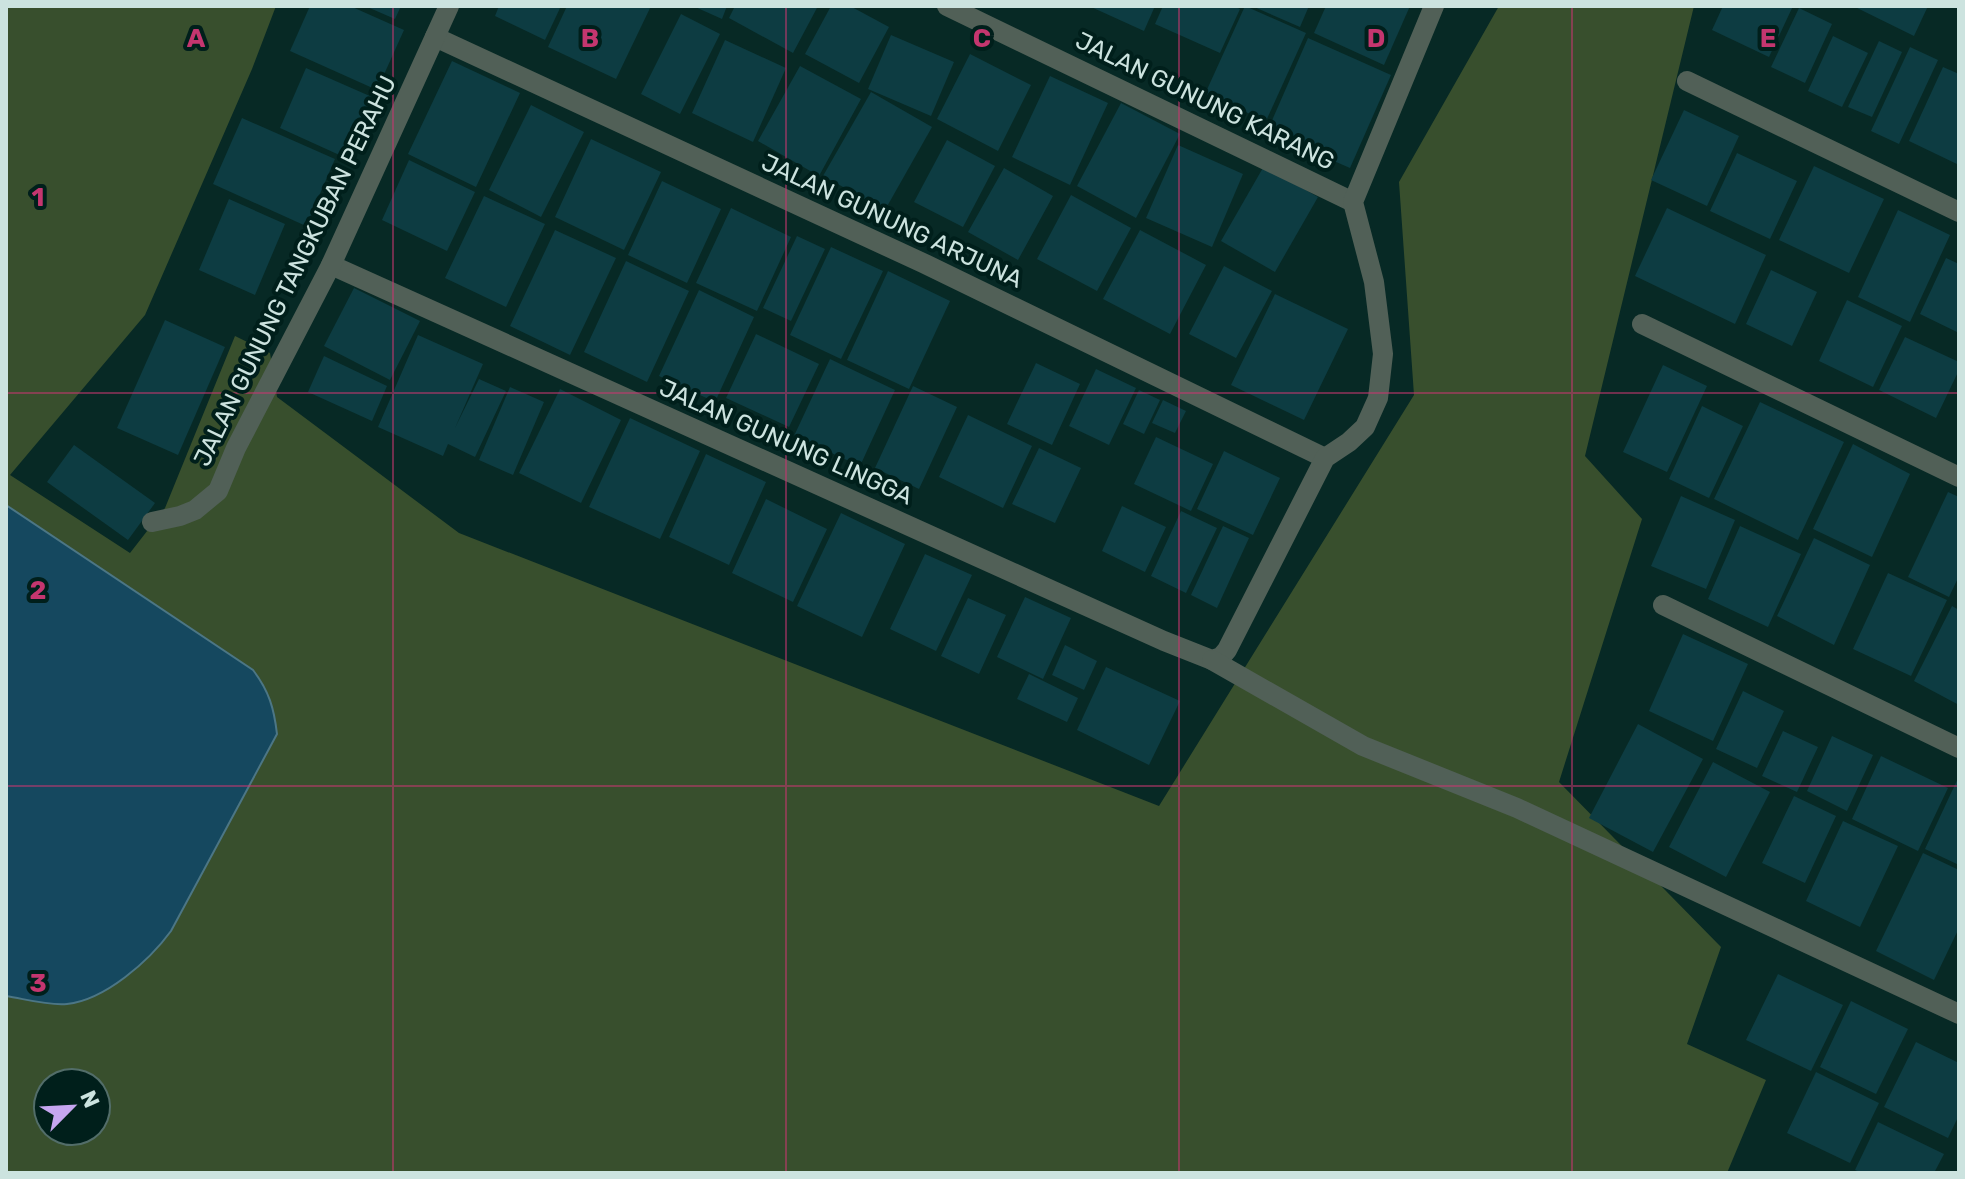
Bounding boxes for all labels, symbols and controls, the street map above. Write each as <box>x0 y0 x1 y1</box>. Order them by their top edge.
text: A <box>187 23 206 54</box>
text: B <box>581 23 599 54</box>
text: C <box>973 23 991 54</box>
text: D <box>1367 23 1385 54</box>
text: E <box>1760 23 1776 54</box>
street label: JALAN GUNUNG KARANG <box>1071 26 1339 176</box>
street label: JALAN GUNUNG TANGKUBAN PERAHU <box>188 71 402 471</box>
street label: JALAN GUNUNG ARJUNA <box>757 148 1027 294</box>
text: 1 <box>32 182 44 213</box>
street label: JALAN GUNUNG LINGGA <box>655 374 917 510</box>
text: 2 <box>30 575 46 606</box>
text: 3 <box>29 968 47 999</box>
north arrow <box>32 1067 112 1147</box>
text: N <box>74 1086 105 1112</box>

